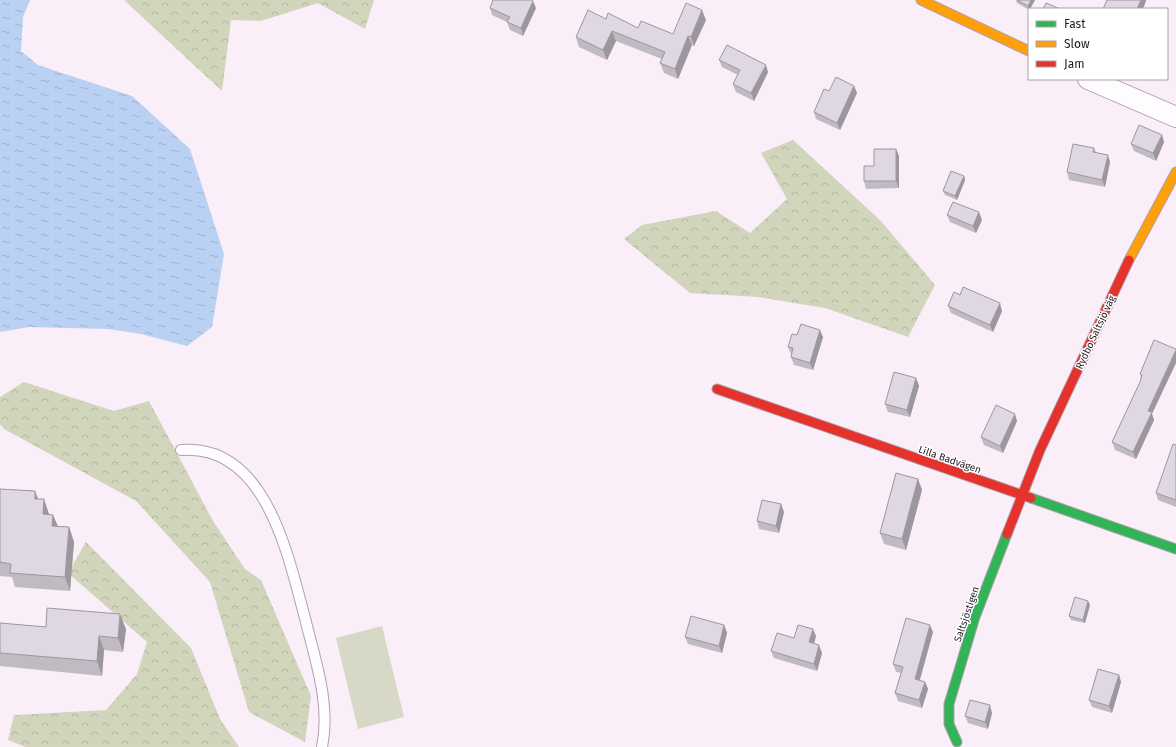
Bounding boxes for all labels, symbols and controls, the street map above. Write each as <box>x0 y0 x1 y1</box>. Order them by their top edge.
legend <box>1028 8 1168 80</box>
text: Fast <box>1064 17 1086 31</box>
text: Slow <box>1064 37 1090 51</box>
text: Jam <box>1064 57 1084 71</box>
street label: Rydbo Saltsjö väg <box>1074 293 1119 371</box>
street label: Lilla Badvägen <box>917 444 983 476</box>
street label: Saltsjöstigen <box>952 585 982 644</box>

